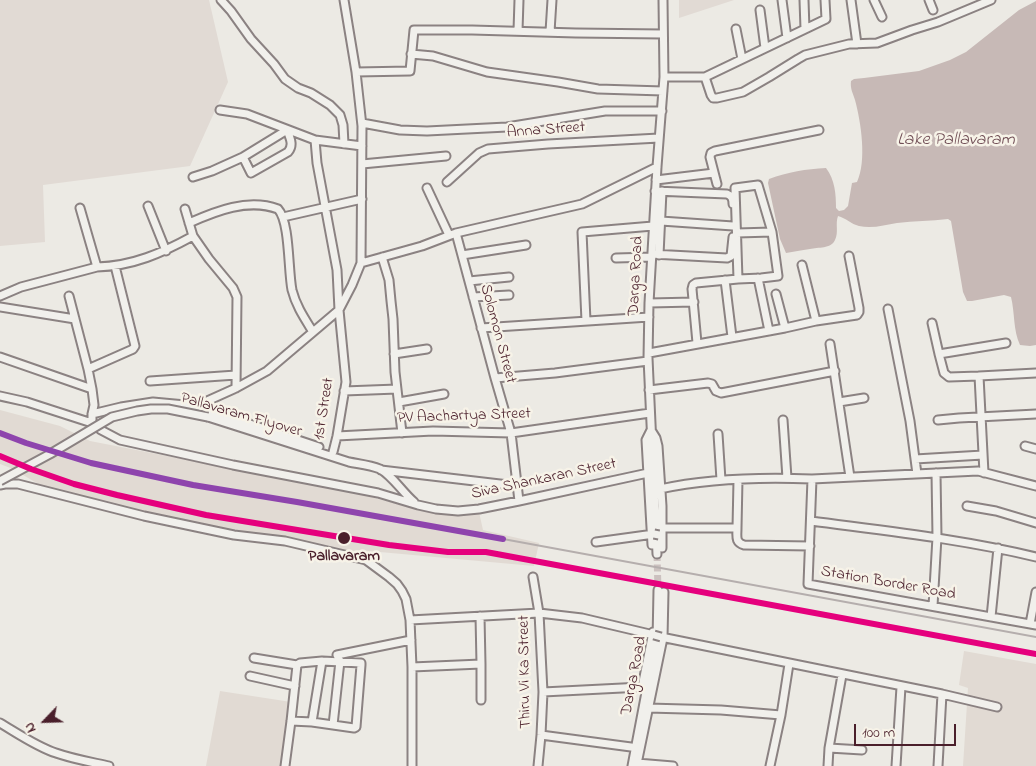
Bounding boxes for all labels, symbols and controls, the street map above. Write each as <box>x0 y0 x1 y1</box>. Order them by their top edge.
street label: Anna Street <box>506 119 586 143</box>
water label: Lake Pallavaram <box>897 130 1015 152</box>
street label: Darga Road <box>625 236 649 316</box>
street label: Solomon Street <box>475 282 519 386</box>
street label: 1st Street <box>311 376 339 442</box>
street label: Pallavaram Flyover <box>178 389 304 443</box>
street label: PV Aachartya Street <box>397 405 531 429</box>
street label: Siva Shankaran Street <box>470 455 618 505</box>
marker: Pallavaram <box>336 530 352 546</box>
place label: Pallavaram <box>308 547 380 567</box>
street label: Station Border Road <box>819 563 957 605</box>
street label: Thiru Vi Ka Street <box>515 615 537 729</box>
street label: Darga Road <box>618 635 652 717</box>
north arrow <box>20 696 70 746</box>
scale bar <box>856 714 958 746</box>
text: N <box>19 719 42 736</box>
text: 100 m <box>862 722 895 744</box>

